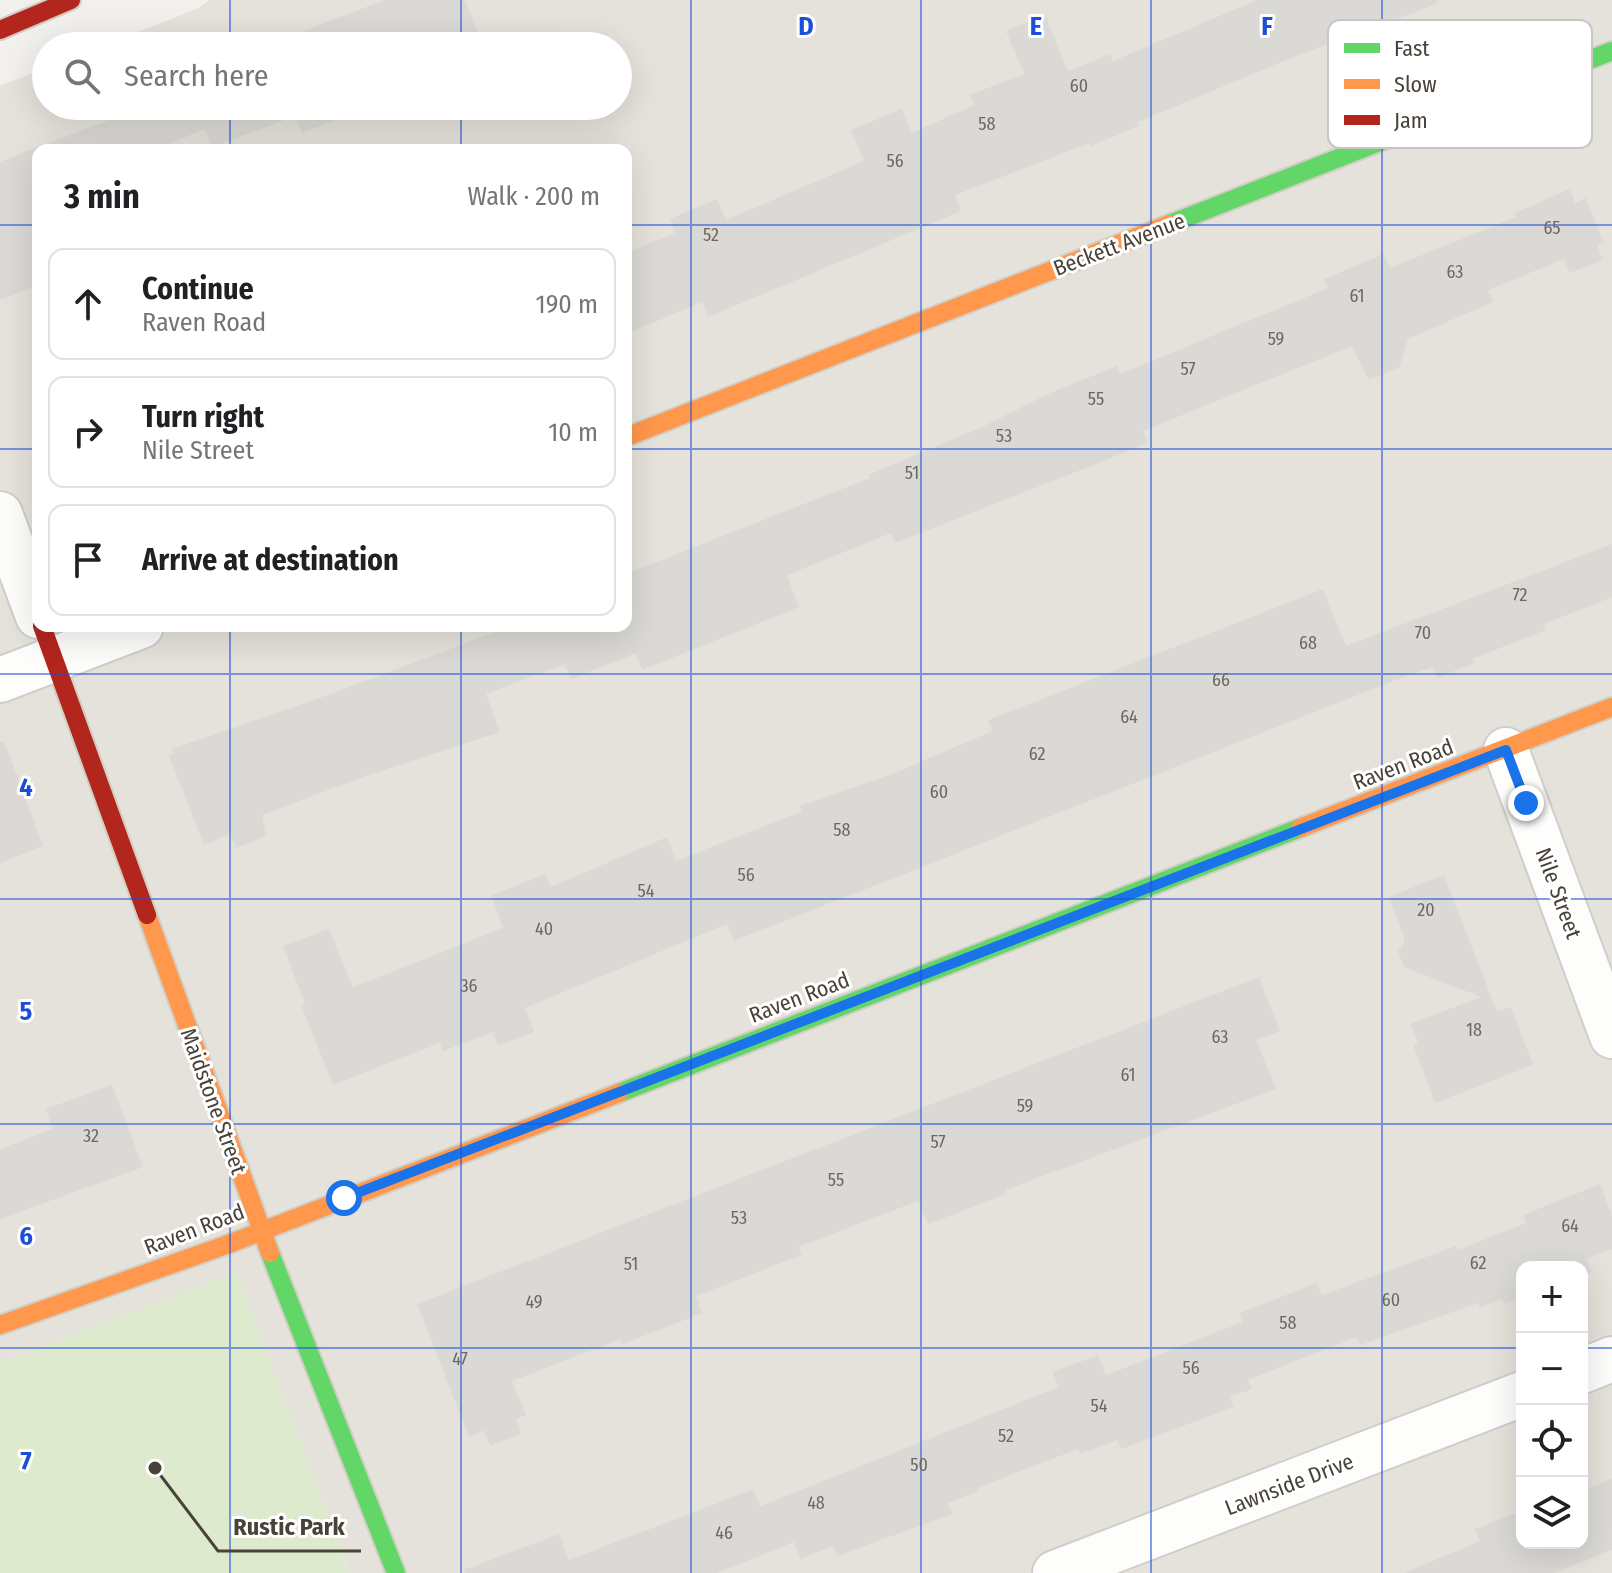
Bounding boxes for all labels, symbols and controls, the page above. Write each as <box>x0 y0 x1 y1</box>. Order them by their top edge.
text: D <box>798 11 814 42</box>
text: E <box>1030 11 1042 42</box>
text: F <box>1261 11 1273 42</box>
legend <box>1328 20 1592 148</box>
search box <box>32 32 632 120</box>
text: Fast <box>1394 35 1430 62</box>
icon: search <box>60 54 104 98</box>
text: Search here <box>124 58 269 94</box>
text: Slow <box>1394 71 1437 98</box>
house number: 60 <box>1070 75 1088 97</box>
text: Jam <box>1394 107 1428 134</box>
house number: 58 <box>978 113 996 135</box>
house number: 56 <box>886 150 904 172</box>
text: 3 min <box>64 176 140 217</box>
text: Walk · 200 m <box>467 181 600 212</box>
street label: Beckett Avenue <box>1049 207 1189 282</box>
house number: 65 <box>1543 217 1561 239</box>
house number: 52 <box>703 224 719 246</box>
house number: 63 <box>1447 261 1463 283</box>
text: Continue <box>142 271 254 307</box>
icon: ahead <box>66 282 110 326</box>
house number: 61 <box>1349 285 1365 307</box>
text: 190 m <box>536 289 598 320</box>
text: Raven Road <box>142 307 266 338</box>
house number: 59 <box>1268 328 1284 350</box>
house number: 57 <box>1180 358 1196 380</box>
house number: 55 <box>1088 388 1104 410</box>
text: Turn right <box>142 399 264 435</box>
icon: right <box>66 410 110 454</box>
text: 10 m <box>548 417 598 448</box>
house number: 53 <box>996 425 1012 447</box>
text: Nile Street <box>142 435 254 466</box>
house number: 51 <box>905 462 919 484</box>
icon: arrive <box>66 538 110 582</box>
text: Arrive at destination <box>142 542 399 578</box>
house number: 72 <box>1512 584 1528 606</box>
house number: 70 <box>1415 622 1431 644</box>
house number: 68 <box>1299 632 1317 654</box>
house number: 66 <box>1212 669 1230 691</box>
house number: 64 <box>1120 706 1138 728</box>
street label: Raven Road <box>1349 733 1457 796</box>
house number: 62 <box>1029 743 1045 765</box>
text: 4 <box>19 772 33 803</box>
house number: 60 <box>930 781 948 803</box>
route end <box>1508 785 1544 821</box>
house number: 58 <box>833 819 851 841</box>
street label: Nile Street <box>1530 844 1588 943</box>
house number: 56 <box>737 864 755 886</box>
house number: 54 <box>638 880 655 902</box>
house number: 20 <box>1417 899 1435 921</box>
house number: 40 <box>535 918 553 940</box>
street label: Raven Road <box>745 966 853 1029</box>
house number: 36 <box>460 975 478 997</box>
text: 5 <box>20 996 33 1027</box>
house number: 18 <box>1466 1019 1482 1041</box>
street label: Maidstone Street <box>175 1025 253 1179</box>
house number: 63 <box>1212 1026 1228 1048</box>
house number: 61 <box>1120 1064 1136 1086</box>
house number: 59 <box>1017 1095 1033 1117</box>
house number: 32 <box>83 1125 99 1147</box>
house number: 57 <box>930 1131 946 1153</box>
house number: 55 <box>828 1169 844 1191</box>
route start <box>326 1180 362 1216</box>
street label: Raven Road <box>140 1198 248 1261</box>
house number: 53 <box>731 1207 747 1229</box>
house number: 64 <box>1561 1215 1579 1237</box>
text: 6 <box>19 1221 33 1252</box>
house number: 62 <box>1470 1252 1486 1274</box>
house number: 51 <box>624 1253 638 1275</box>
map controls <box>1516 1261 1588 1549</box>
button: + <box>1516 1261 1588 1333</box>
house number: 60 <box>1382 1289 1400 1311</box>
house number: 49 <box>525 1291 543 1313</box>
house number: 58 <box>1279 1312 1297 1334</box>
button: − <box>1516 1333 1588 1405</box>
house number: 47 <box>452 1348 468 1370</box>
house number: 56 <box>1182 1357 1200 1379</box>
house number: 54 <box>1091 1395 1108 1417</box>
button: locate <box>1516 1405 1588 1477</box>
house number: 52 <box>998 1425 1014 1447</box>
text: 7 <box>20 1446 32 1477</box>
street label: Lawnside Drive <box>1221 1448 1357 1521</box>
house number: 50 <box>910 1454 928 1476</box>
button: layers <box>1516 1477 1588 1549</box>
house number: 48 <box>807 1492 825 1514</box>
callout: Rustic Park <box>218 1503 361 1551</box>
text: Rustic Park <box>233 1513 345 1541</box>
house number: 46 <box>715 1522 733 1544</box>

